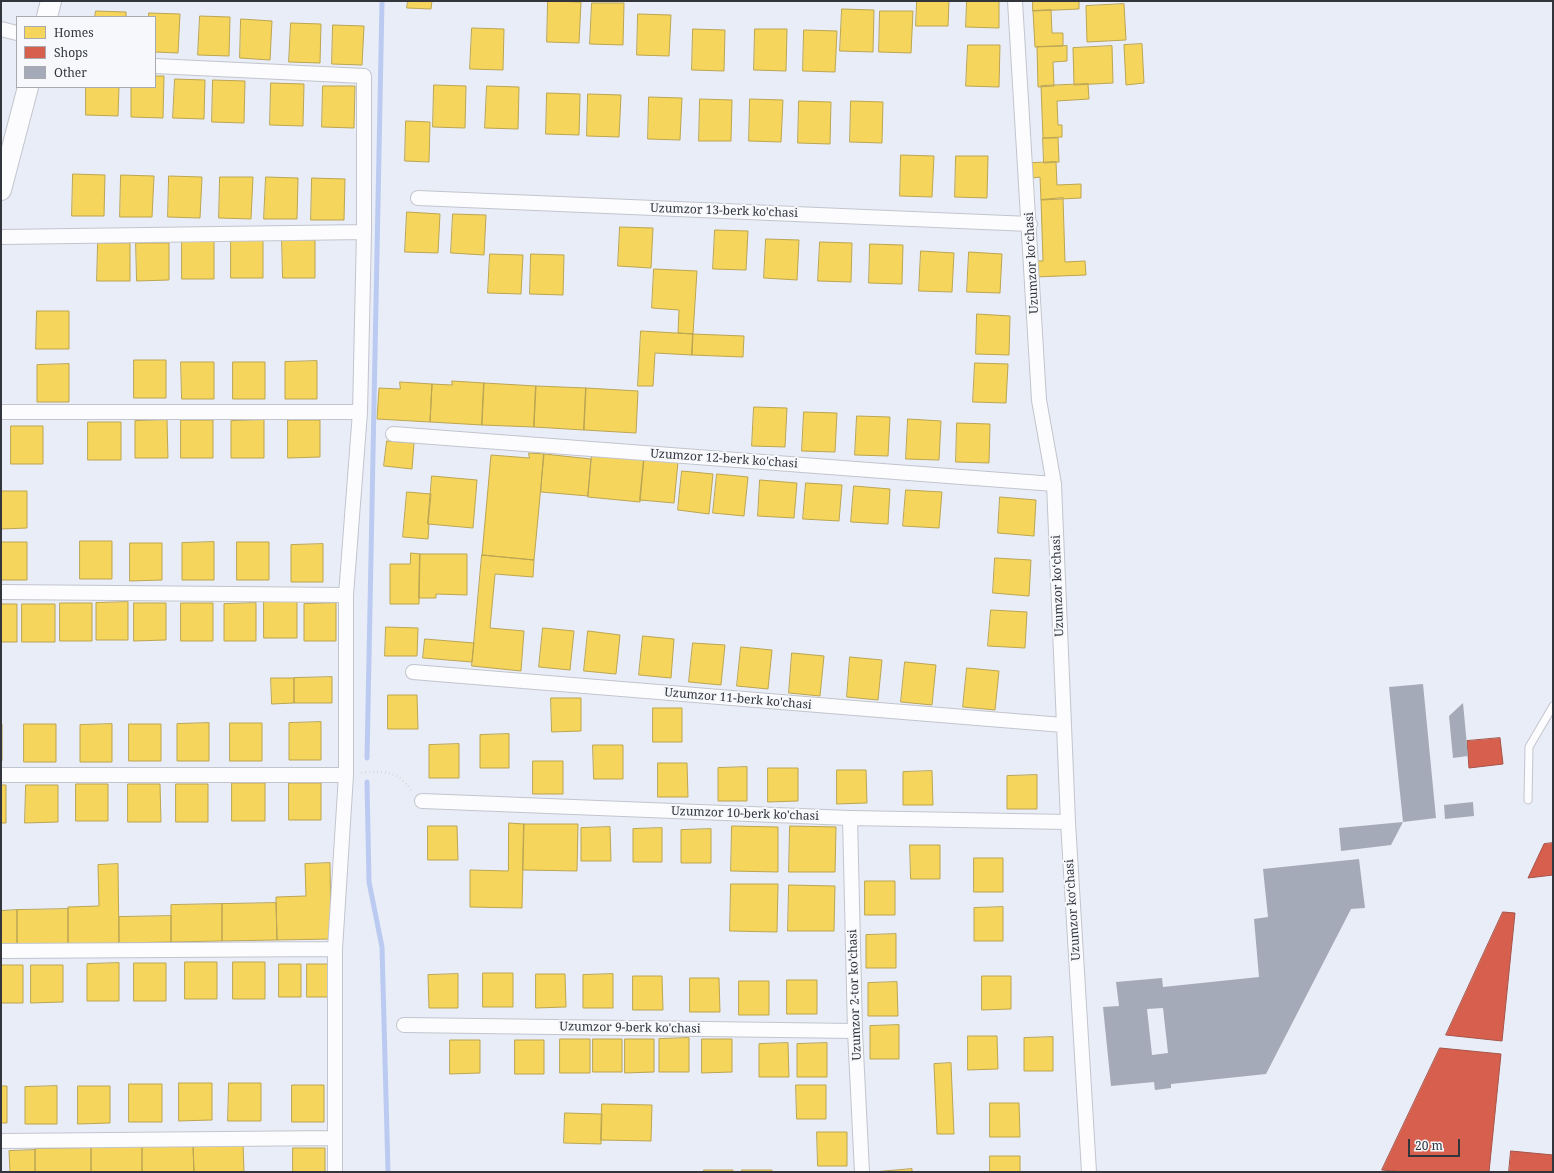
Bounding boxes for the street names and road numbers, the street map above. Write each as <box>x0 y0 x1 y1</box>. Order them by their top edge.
street label: Uzumzor 13-berk ko'chasi <box>650 201 798 221</box>
street label: Uzumzor koʻchasi <box>1022 212 1042 314</box>
street label: Uzumzor 12-berk ko'chasi <box>650 447 798 471</box>
street label: Uzumzor koʻchasi <box>1049 535 1067 637</box>
street label: Uzumzor 11-berk ko'chasi <box>664 685 812 713</box>
street label: Uzumzor 10-berk ko'chasi <box>671 804 819 824</box>
street label: Uzumzor koʻchasi <box>1062 859 1084 961</box>
street label: Uzumzor 2-tor ko'chasi <box>846 929 864 1061</box>
street label: Uzumzor 9-berk ko'chasi <box>559 1020 701 1036</box>

